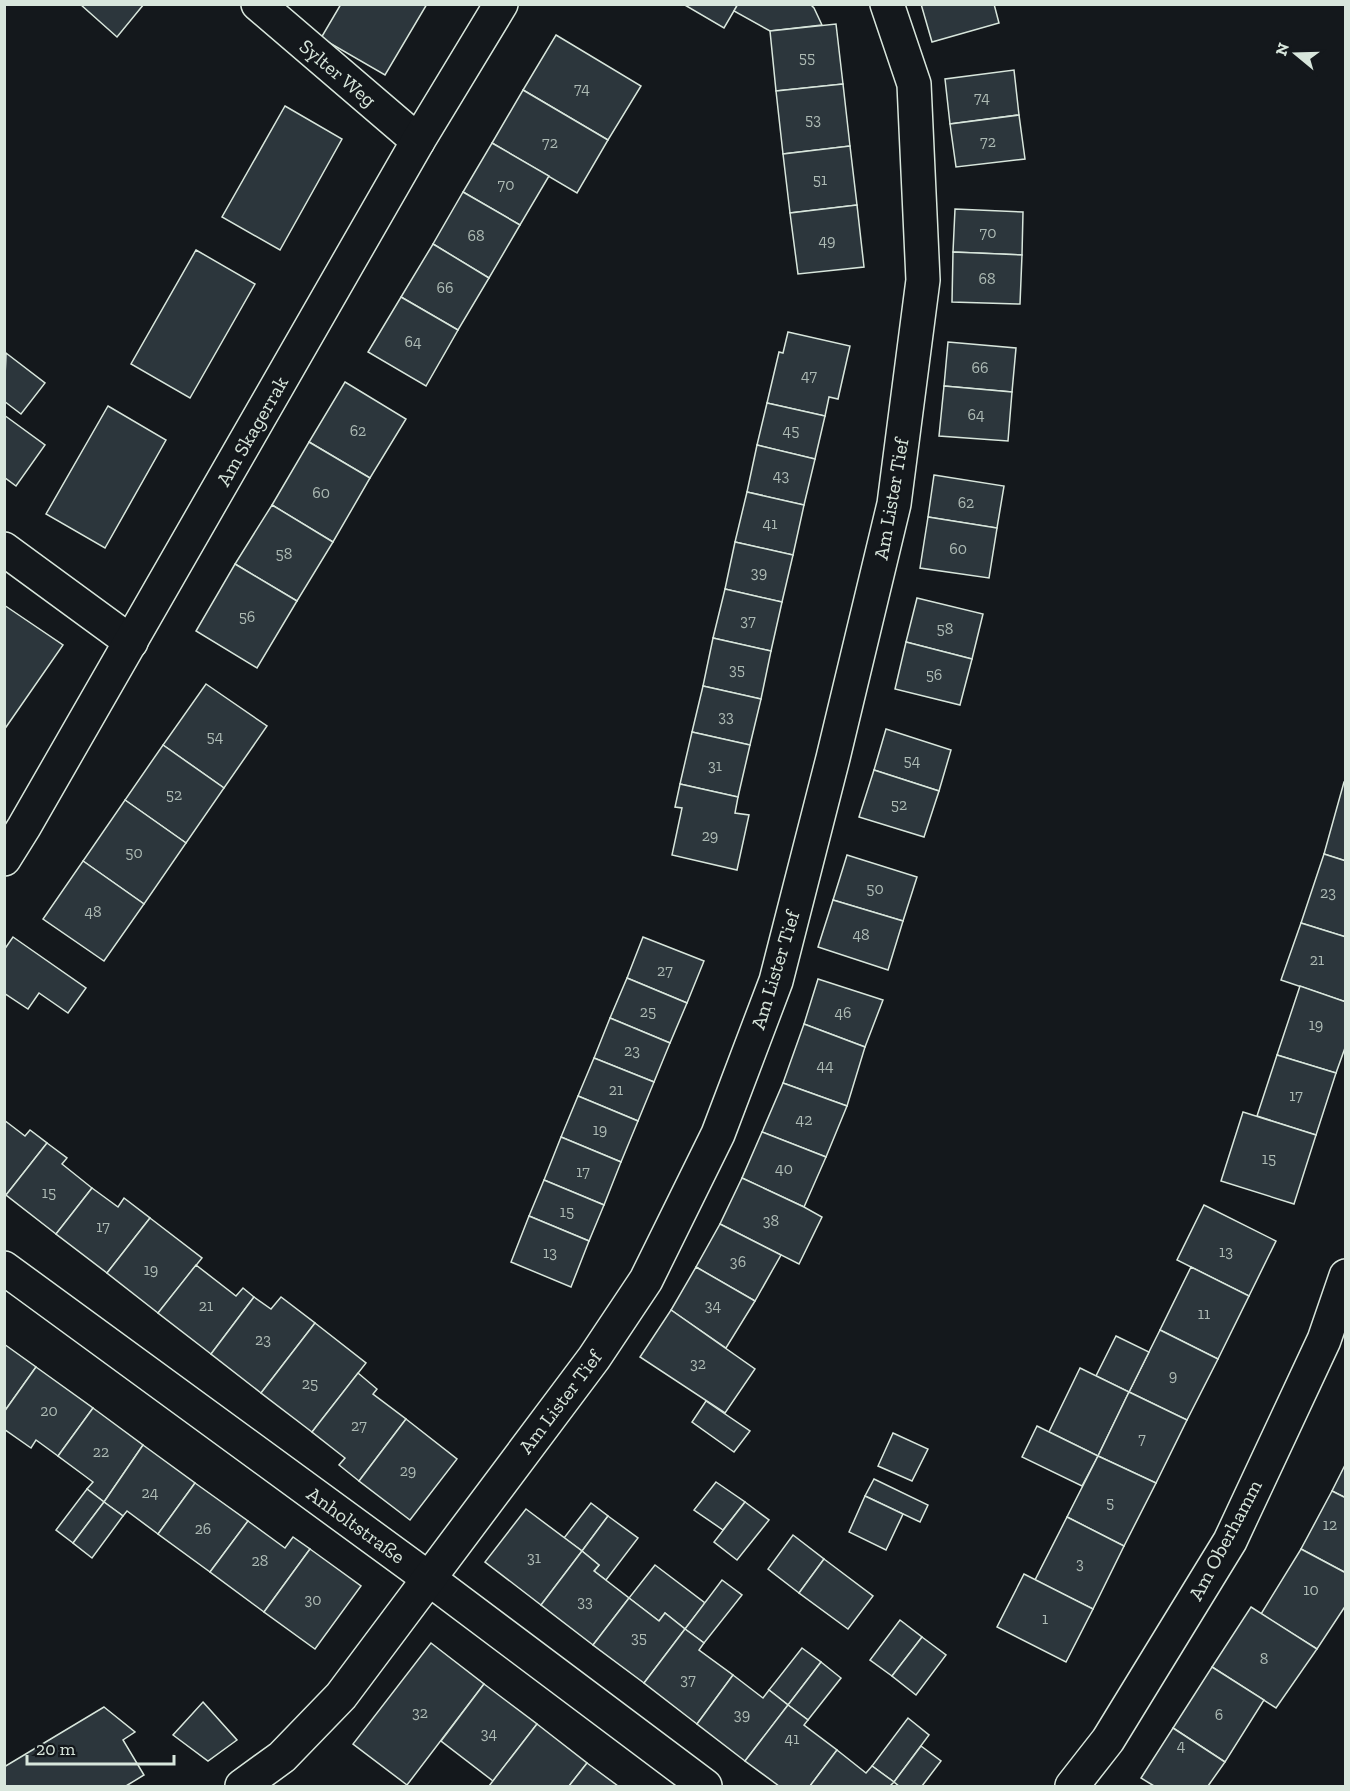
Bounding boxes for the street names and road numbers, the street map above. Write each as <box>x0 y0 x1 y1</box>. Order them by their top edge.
street label: Sylter Weg <box>295 34 381 112</box>
street label: Am Skagerrak <box>211 371 293 490</box>
street label: Am Lister Tief <box>869 435 914 562</box>
street label: Am Lister Tief <box>746 906 805 1032</box>
street label: Am Lister Tief <box>513 1344 608 1458</box>
street label: Am Oberhamm <box>1183 1475 1267 1604</box>
street label: Anholtstraße <box>302 1481 410 1569</box>

